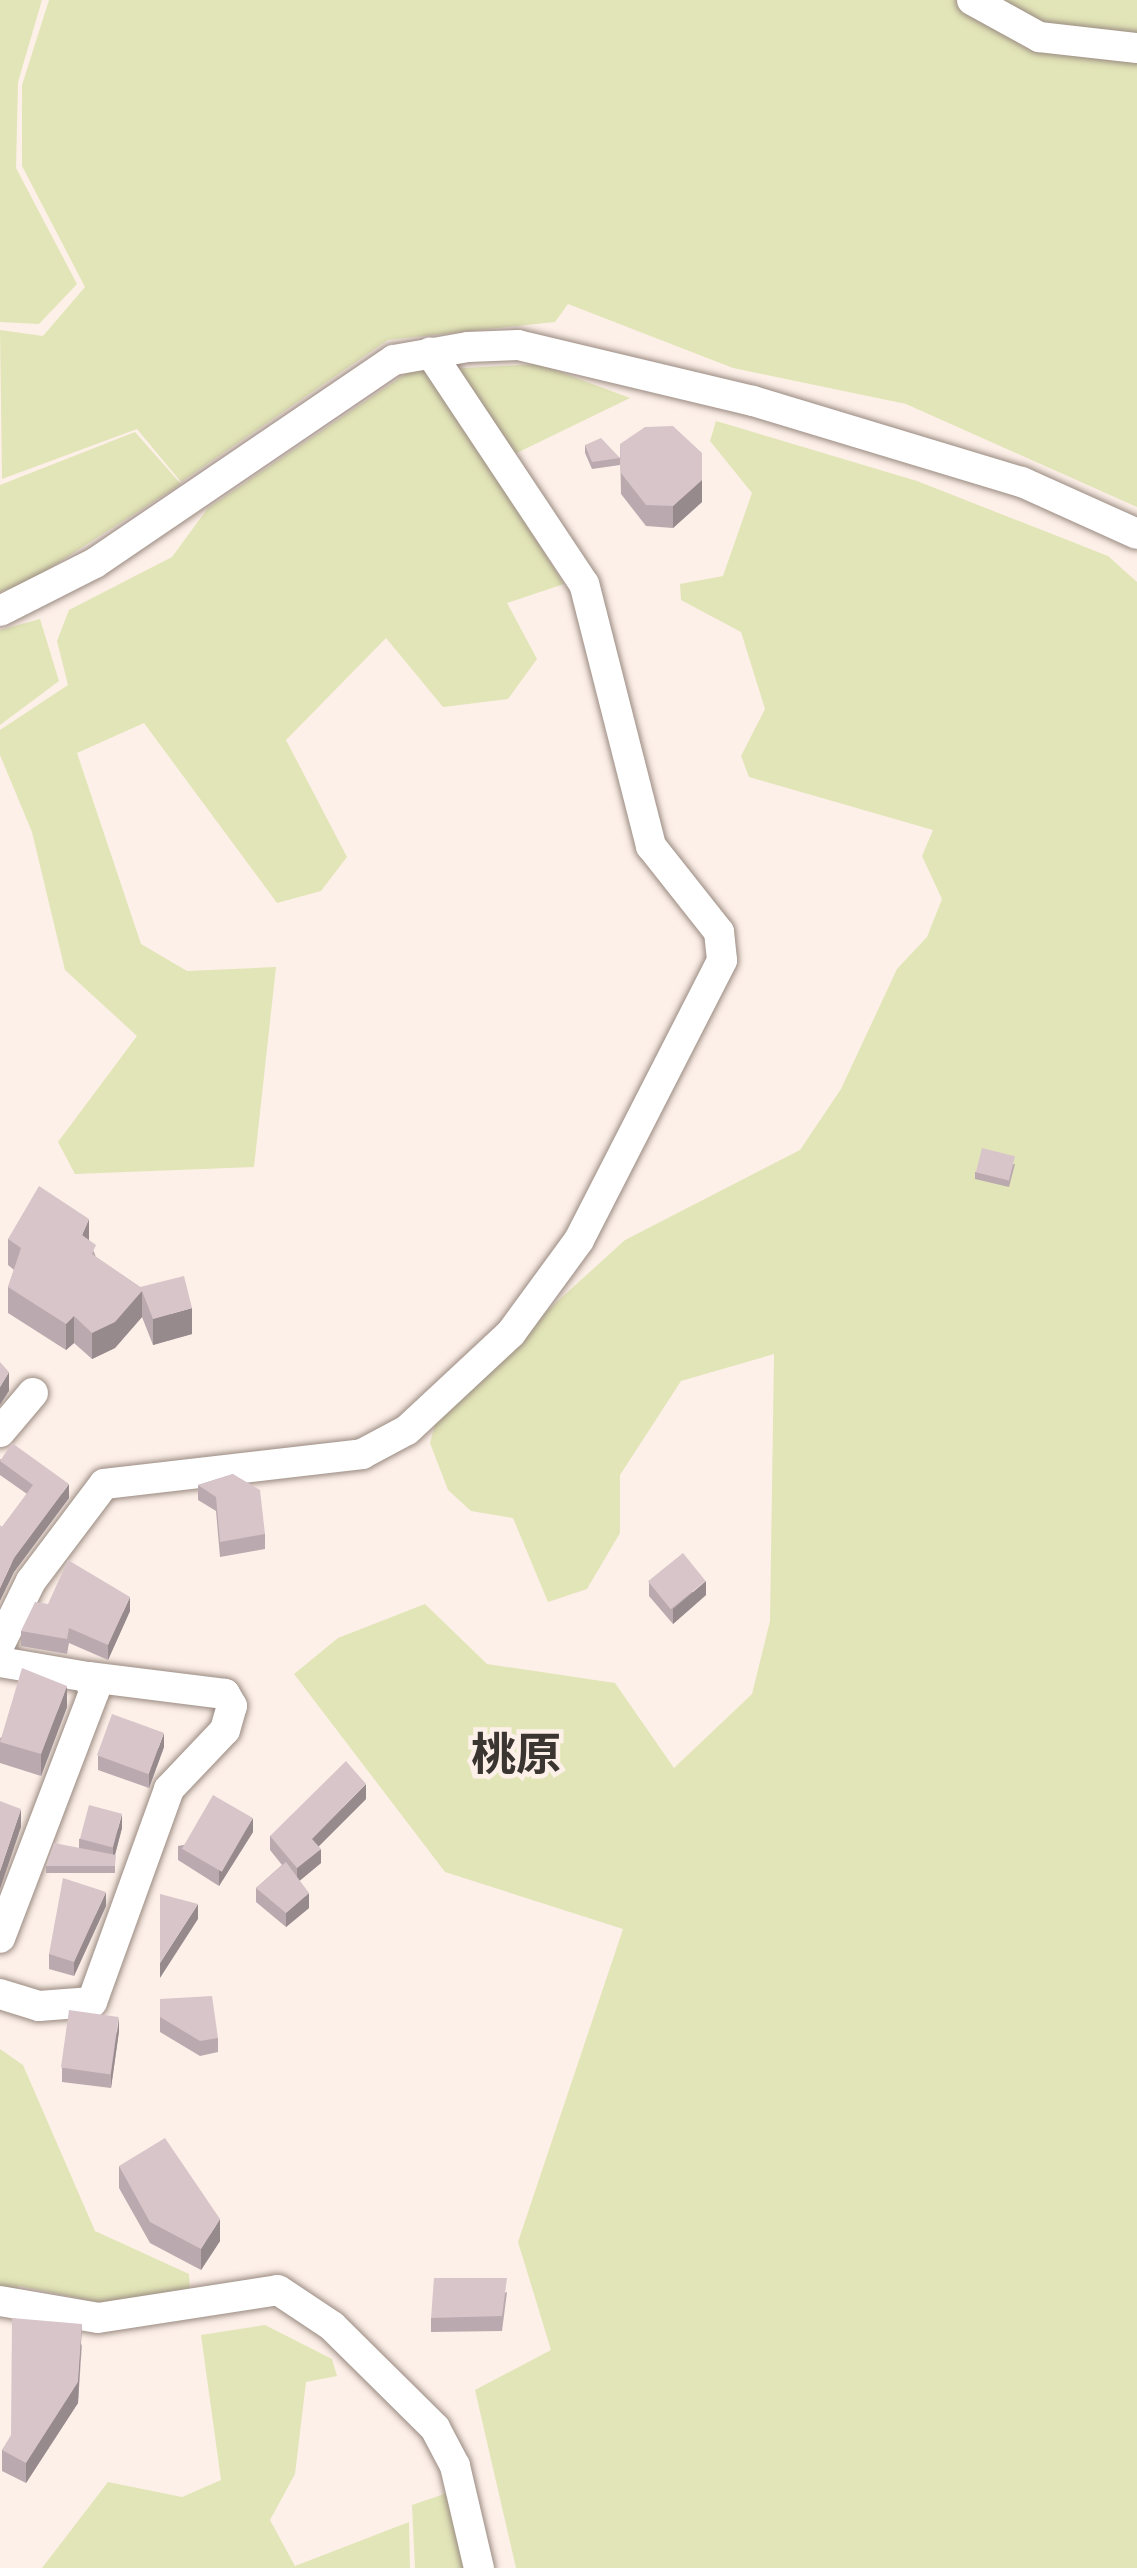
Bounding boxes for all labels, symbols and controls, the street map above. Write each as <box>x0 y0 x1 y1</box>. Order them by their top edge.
district label: 桃原 <box>471 1728 561 1782</box>

